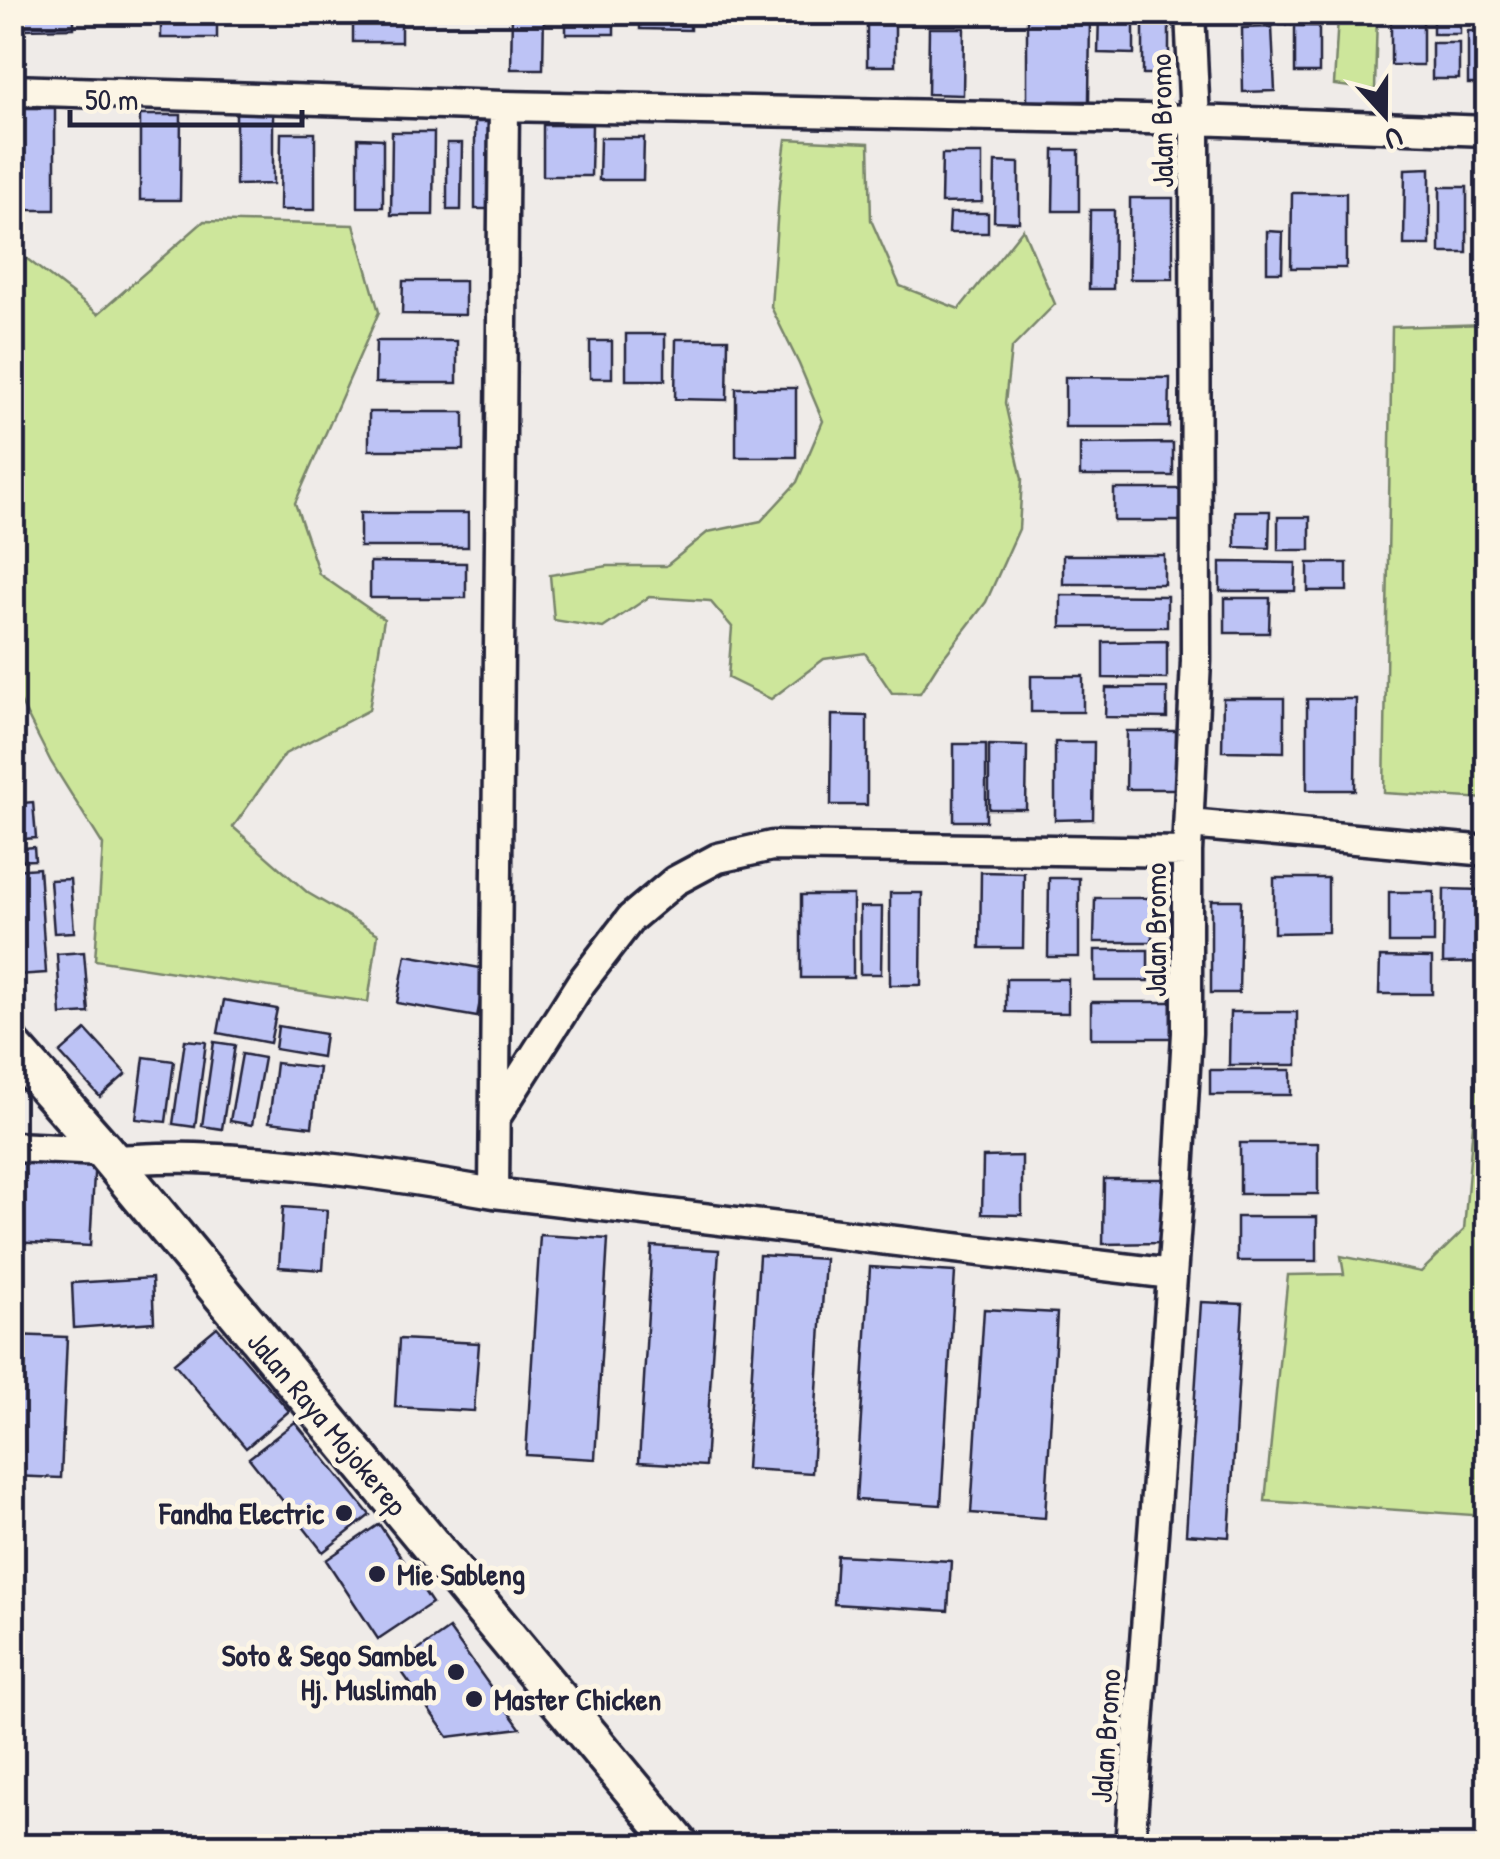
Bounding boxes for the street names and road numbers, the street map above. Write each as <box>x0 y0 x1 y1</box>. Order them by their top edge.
street label: Jalan Bromo <box>1140 53 1182 189</box>
street label: Jalan Bromo <box>1135 863 1175 997</box>
street label: Jalan Raya Mojokerep <box>239 1322 417 1524</box>
street label: Jalan Bromo <box>1080 1668 1130 1804</box>

